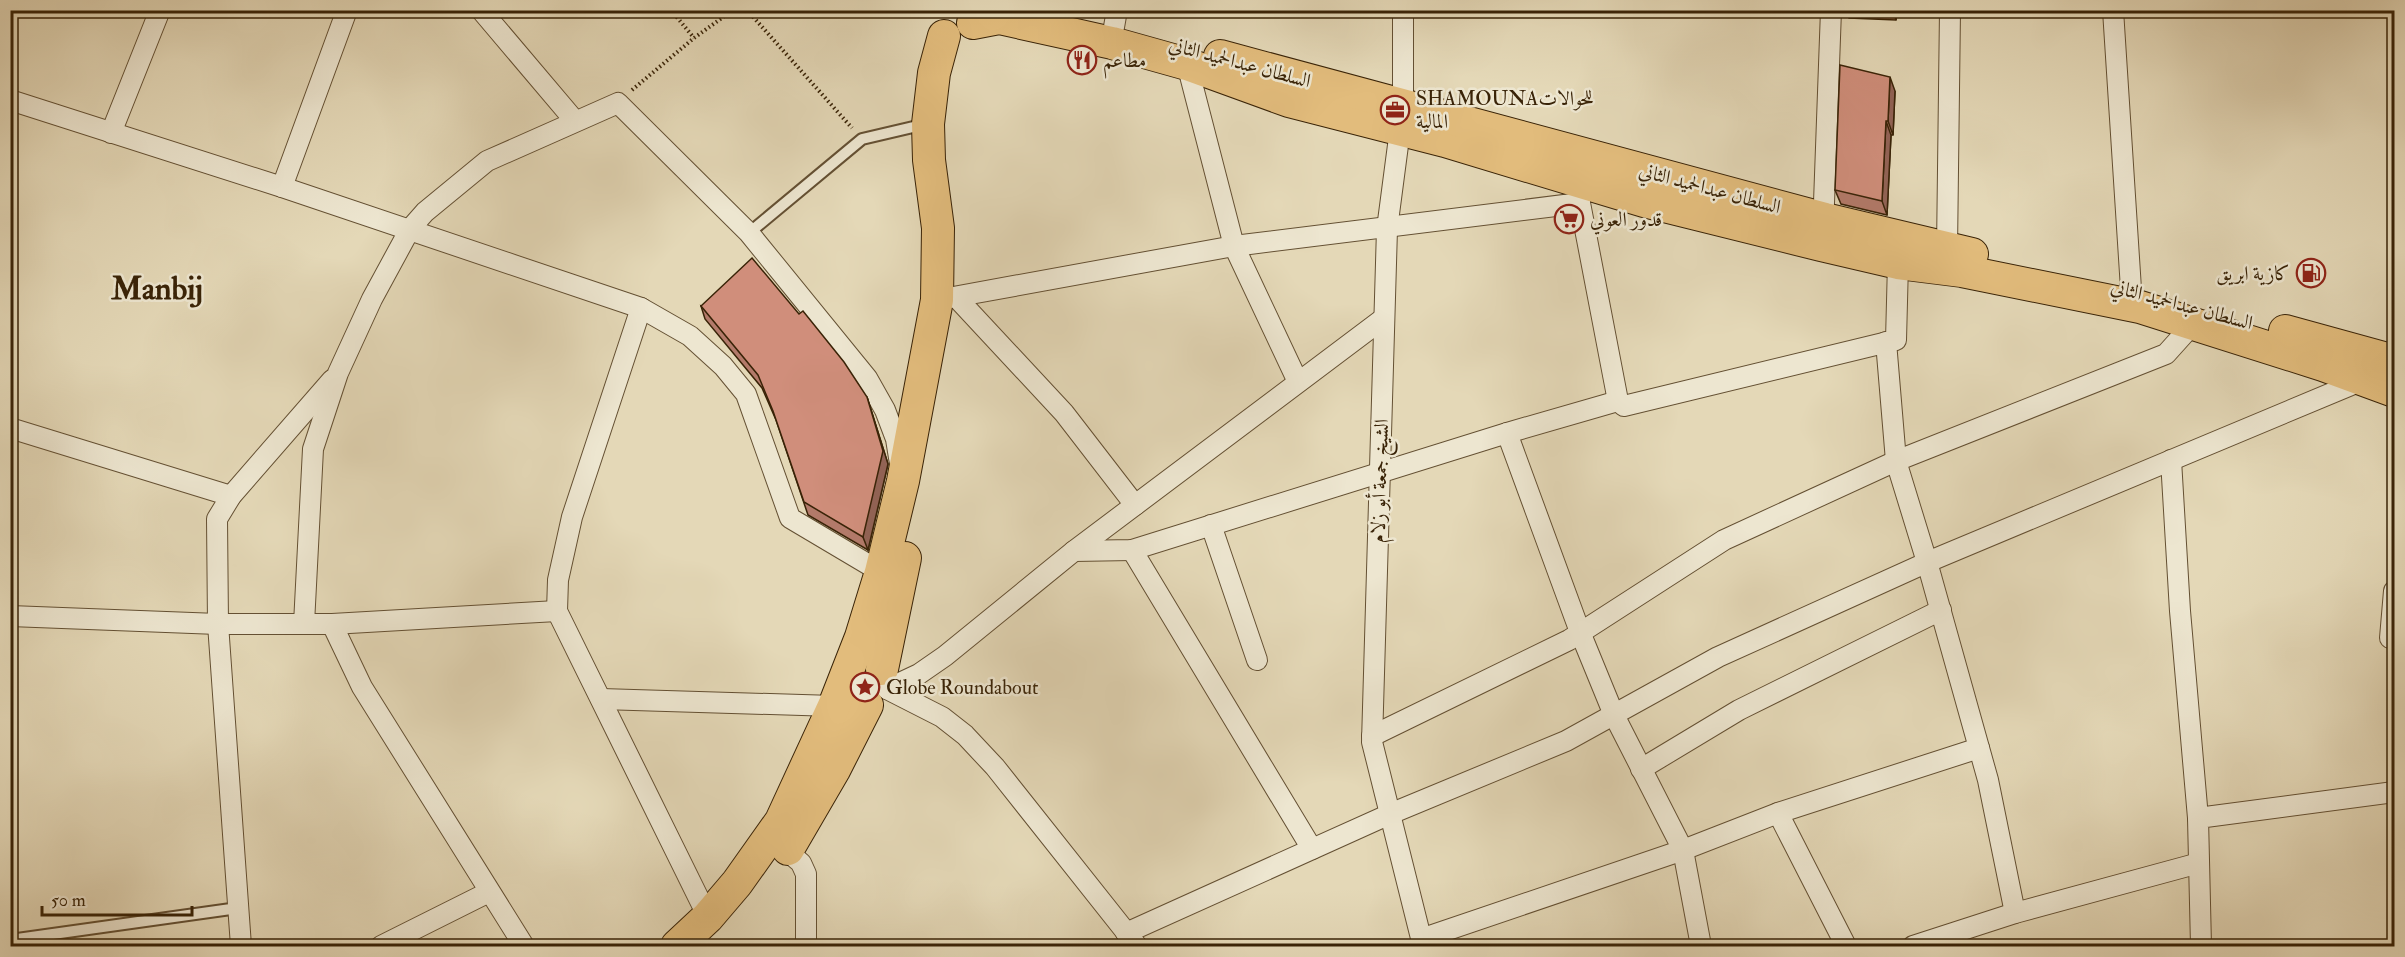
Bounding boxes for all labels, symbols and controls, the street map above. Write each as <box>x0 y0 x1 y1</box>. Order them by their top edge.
street label: السلطان عبدالحميد الثاني <box>1165 32 1314 96</box>
restaurant icon: مطاعم <box>1066 44 1098 76</box>
place label: مطاعم <box>1103 48 1146 79</box>
place label: SHAMOUNAللحوالات المالية <box>1416 86 1594 134</box>
office icon: SHAMOUNAللحوالات المالية <box>1379 94 1411 126</box>
street label: السلطان عبدالحميد الثاني <box>1635 158 1784 222</box>
supermarket icon: قدور العوني <box>1553 203 1585 235</box>
place label: قدور العوني <box>1590 207 1662 235</box>
fuel station icon: كازية ابريق <box>2295 257 2327 289</box>
place label: كازية ابريق <box>2216 261 2290 286</box>
district label: Manbij <box>110 269 203 309</box>
street label: السلطان عبدالحميد الثاني <box>2107 274 2256 338</box>
street label: الشيخ جمعة أبو زلام <box>1363 418 1399 544</box>
place icon: Globe Roundabout <box>849 671 881 703</box>
place label: Globe Roundabout <box>886 675 1039 700</box>
scale bar <box>42 879 192 917</box>
text: 50 m <box>51 889 86 912</box>

